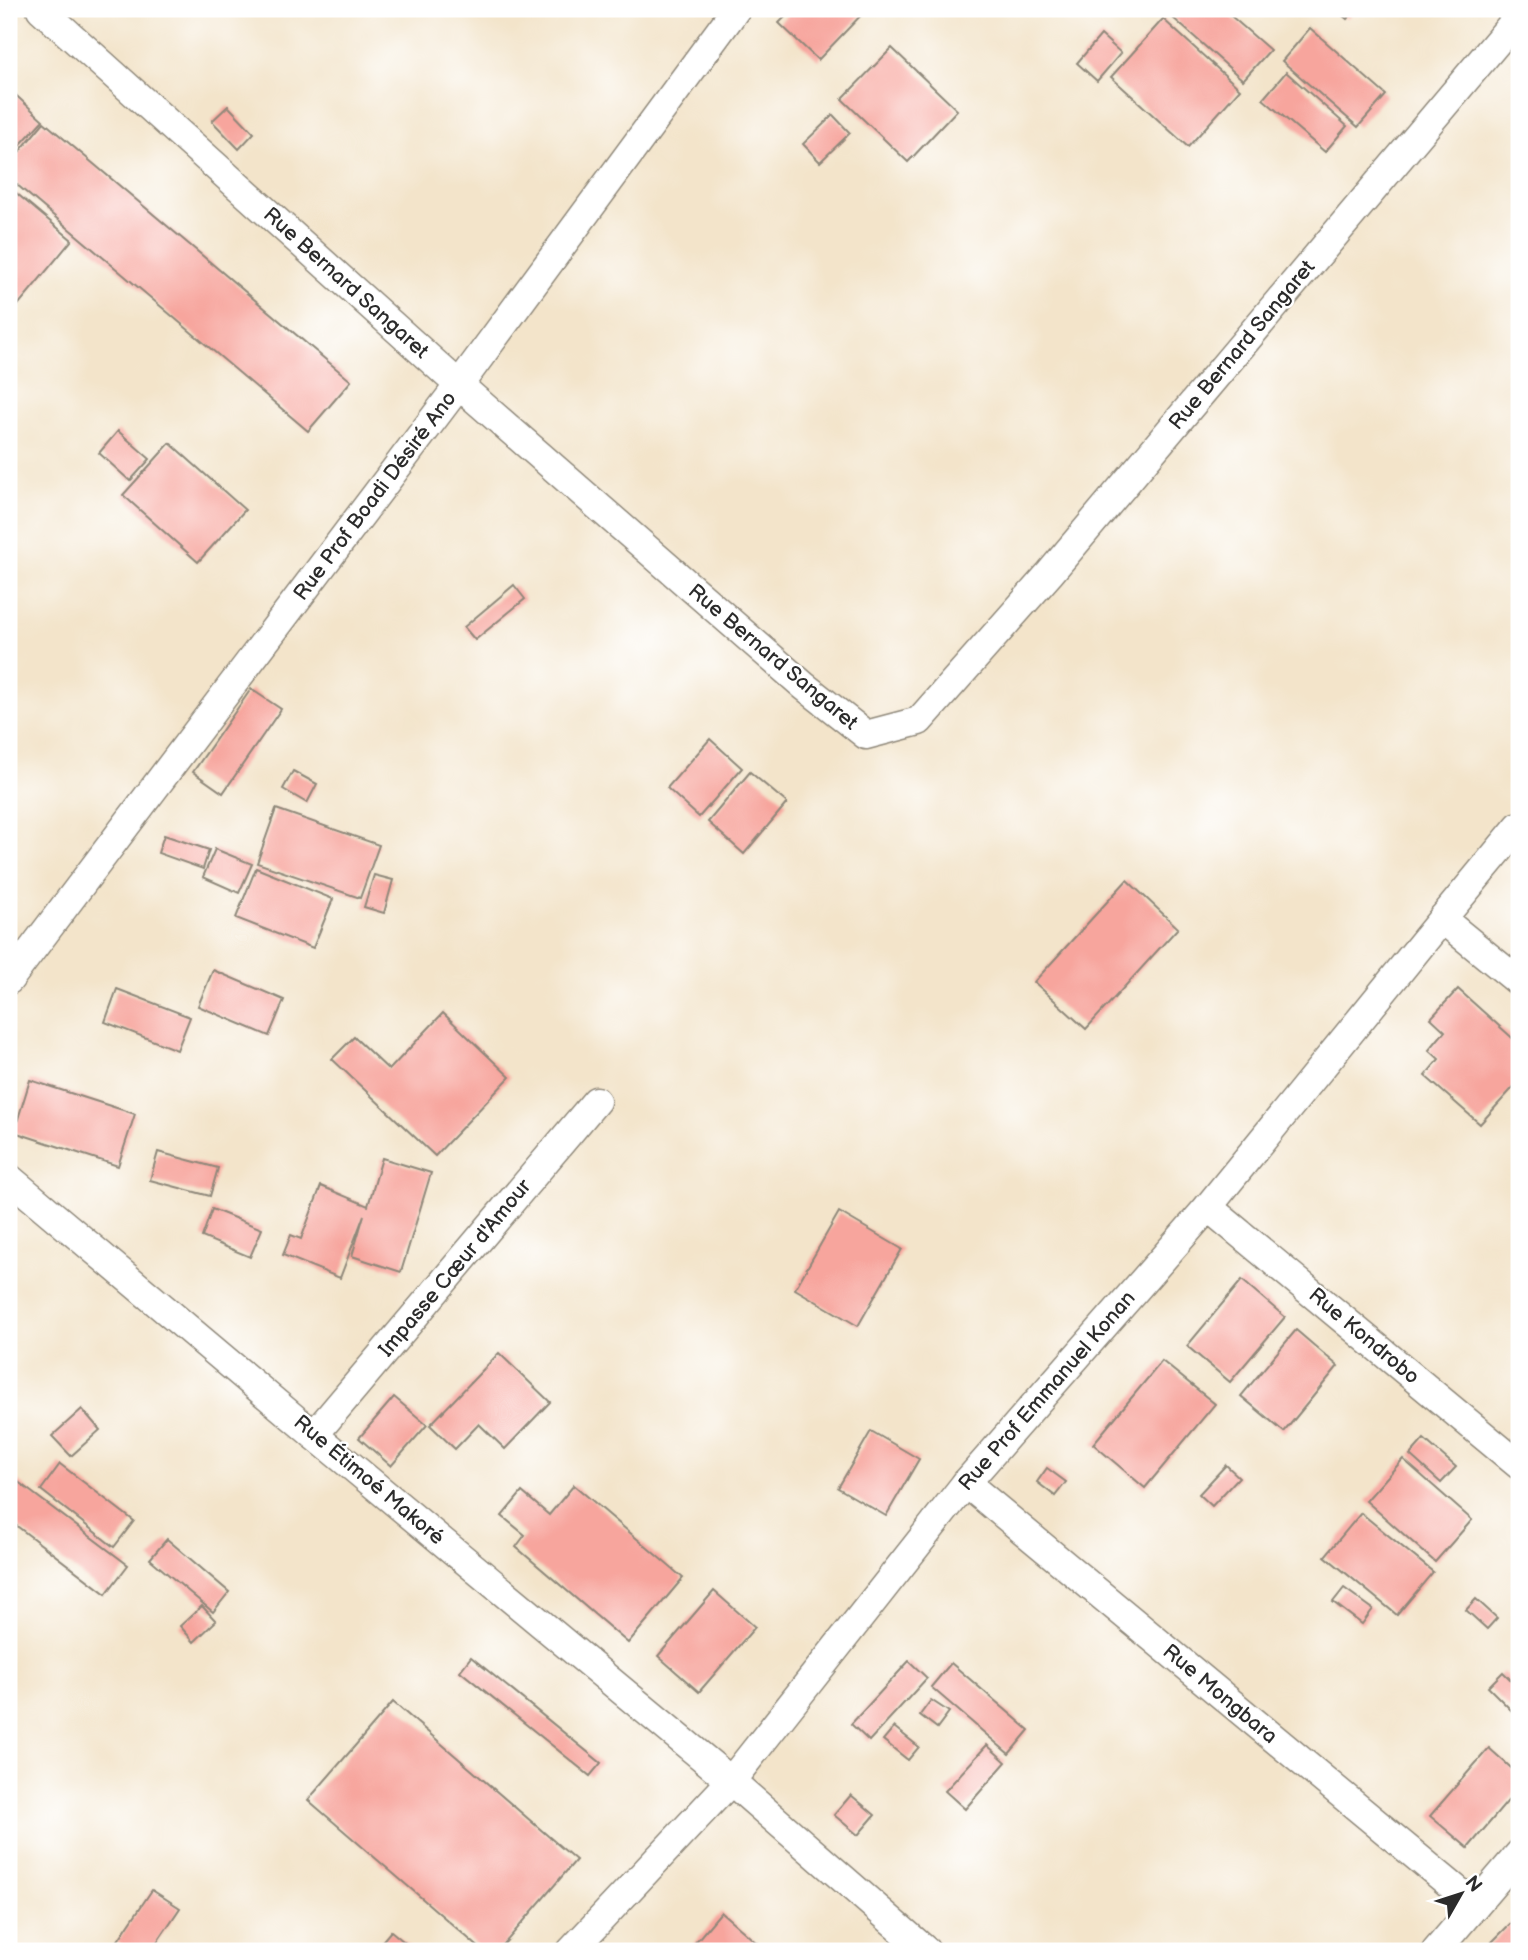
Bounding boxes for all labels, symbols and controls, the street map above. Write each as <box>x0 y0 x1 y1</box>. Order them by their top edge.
street label: Rue Bernard Sangaret <box>258 202 434 364</box>
street label: Rue Bernard Sangaret <box>1164 255 1321 435</box>
street label: Rue Prof Boadi Désiré Ano <box>288 387 462 605</box>
street label: Rue Bernard Sangaret <box>683 579 863 736</box>
street label: Impasse Cœur d'Amour <box>373 1174 537 1362</box>
street label: Rue Kondrobo <box>1304 1282 1424 1390</box>
street label: Rue Prof Emmanuel Konan <box>953 1286 1141 1496</box>
street label: Rue Étimoé Makoré <box>289 1410 450 1550</box>
street label: Rue Mongbara <box>1158 1639 1282 1749</box>
north arrow <box>1426 1858 1496 1928</box>
text: N <box>1460 1871 1486 1897</box>

